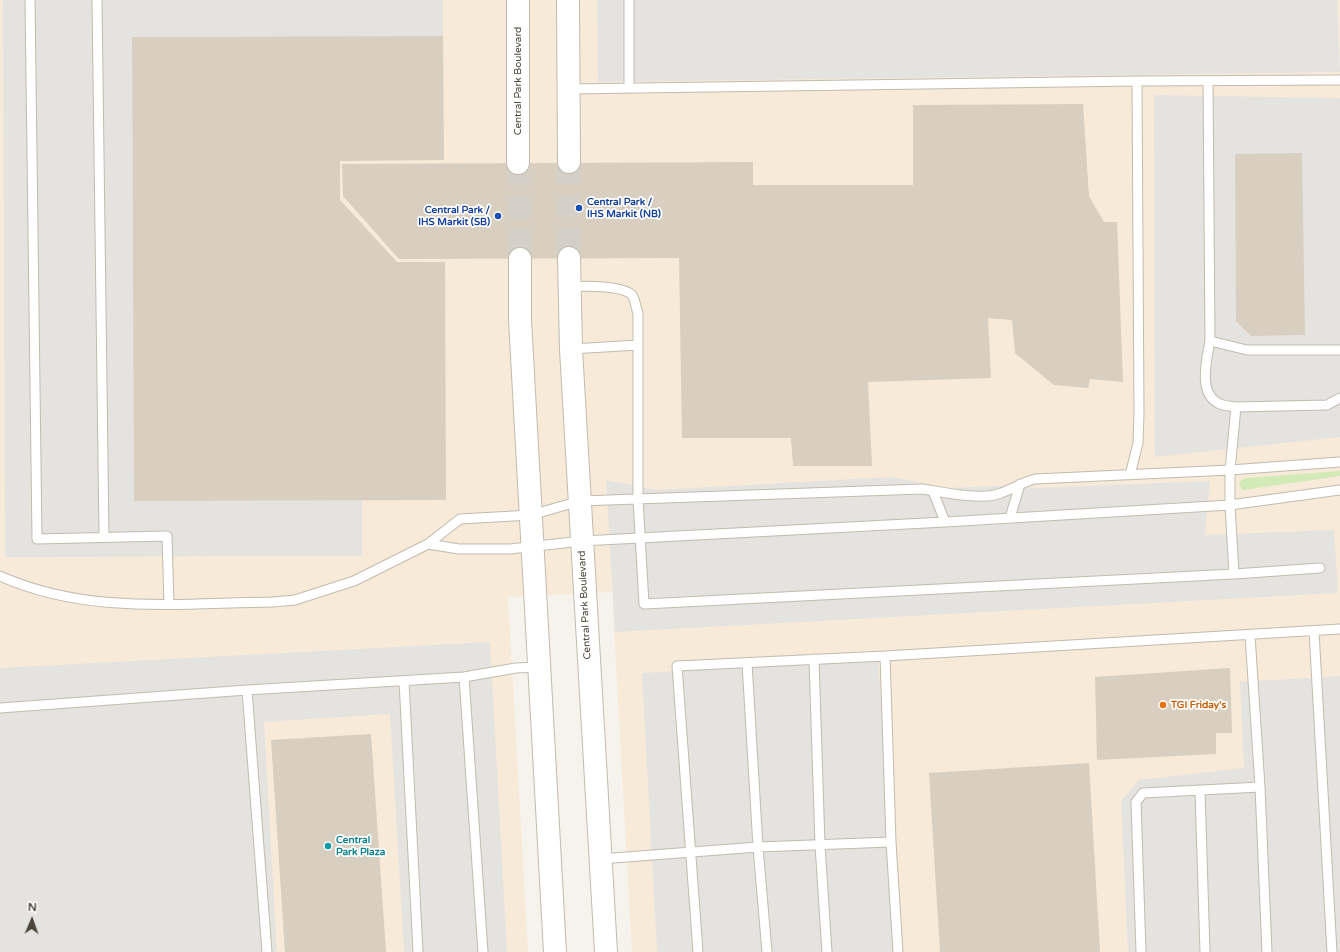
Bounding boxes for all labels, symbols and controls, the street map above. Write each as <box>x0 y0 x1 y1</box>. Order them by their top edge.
street label: Central Park Boulevard <box>512 27 524 135</box>
place label: Central Park / IHS Markit (NB) <box>587 196 661 220</box>
marker: Central Park / IHS Markit (NB) <box>574 203 584 213</box>
place label: Central Park / IHS Markit (SB) <box>418 204 490 228</box>
marker: Central Park / IHS Markit (SB) <box>493 211 503 221</box>
street label: Central Park Boulevard <box>576 550 594 660</box>
place label: TGI Friday's <box>1171 699 1226 711</box>
marker: TGI Friday's <box>1158 700 1168 710</box>
place label: Central Park Plaza <box>336 834 385 858</box>
marker: Central Park Plaza <box>323 841 333 851</box>
north arrow <box>12 900 52 940</box>
text: N <box>28 901 37 914</box>

